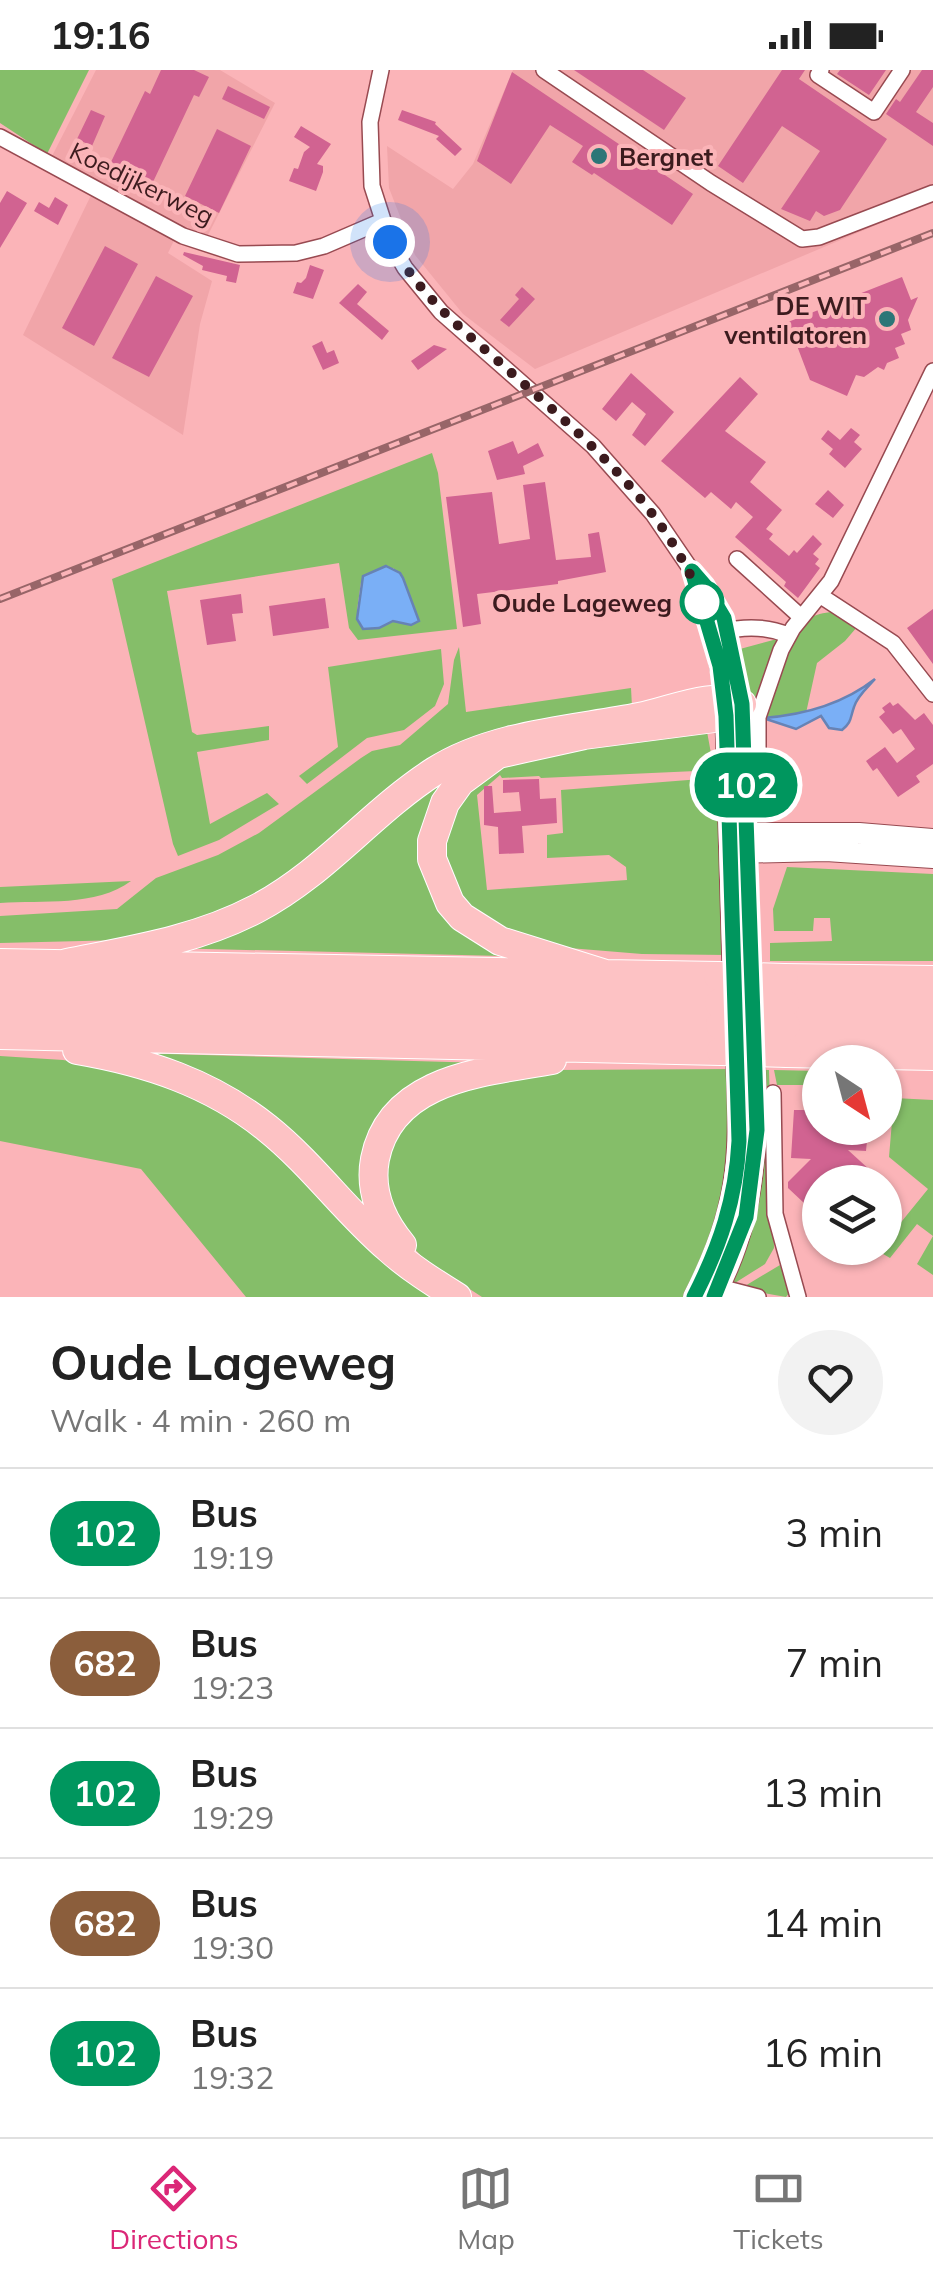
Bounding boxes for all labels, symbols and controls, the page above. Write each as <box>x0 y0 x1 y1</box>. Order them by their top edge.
text: 19:16 <box>50 11 151 59</box>
street label: Koedijkerweg <box>65 135 219 231</box>
place label: Bergnet <box>619 141 714 172</box>
marker: Bergnet <box>588 145 610 167</box>
your location <box>365 217 415 267</box>
place label: DE WIT ventilatoren <box>723 290 868 350</box>
marker: DE WIT ventilatoren <box>876 308 898 330</box>
marker: Oude Lageweg <box>681 581 723 623</box>
place label: Oude Lageweg <box>492 587 672 618</box>
line badge: 102 <box>688 752 804 818</box>
text: 102 <box>714 763 778 807</box>
north arrow <box>802 1045 902 1145</box>
map controls <box>802 1045 902 1265</box>
button: layers <box>802 1165 902 1265</box>
button: heart <box>778 1330 883 1435</box>
text: Oude Lageweg <box>50 1332 396 1392</box>
text: Walk · 4 min · 260 m <box>50 1400 351 1440</box>
text: Bus <box>190 1489 258 1537</box>
text: 3 min <box>786 1509 883 1557</box>
text: 102 <box>73 1511 137 1555</box>
text: 19:19 <box>190 1537 274 1577</box>
text: Bus <box>190 1619 258 1667</box>
text: 7 min <box>786 1639 883 1687</box>
text: 682 <box>73 1641 137 1685</box>
text: 19:23 <box>190 1667 274 1707</box>
text: Bus <box>190 1749 258 1797</box>
text: 13 min <box>763 1769 883 1817</box>
text: 102 <box>73 1771 137 1815</box>
text: 19:29 <box>190 1797 274 1837</box>
text: Bus <box>190 1879 258 1927</box>
text: 14 min <box>763 1899 883 1947</box>
text: 682 <box>73 1901 137 1945</box>
text: 19:30 <box>190 1927 274 1967</box>
text: Bus <box>190 2009 258 2057</box>
text: 16 min <box>763 2029 883 2077</box>
text: 102 <box>73 2031 137 2075</box>
text: 19:32 <box>190 2057 274 2097</box>
tab: Directions <box>109 2161 239 2256</box>
tab: Map <box>457 2161 515 2256</box>
tab: Tickets <box>733 2161 824 2256</box>

